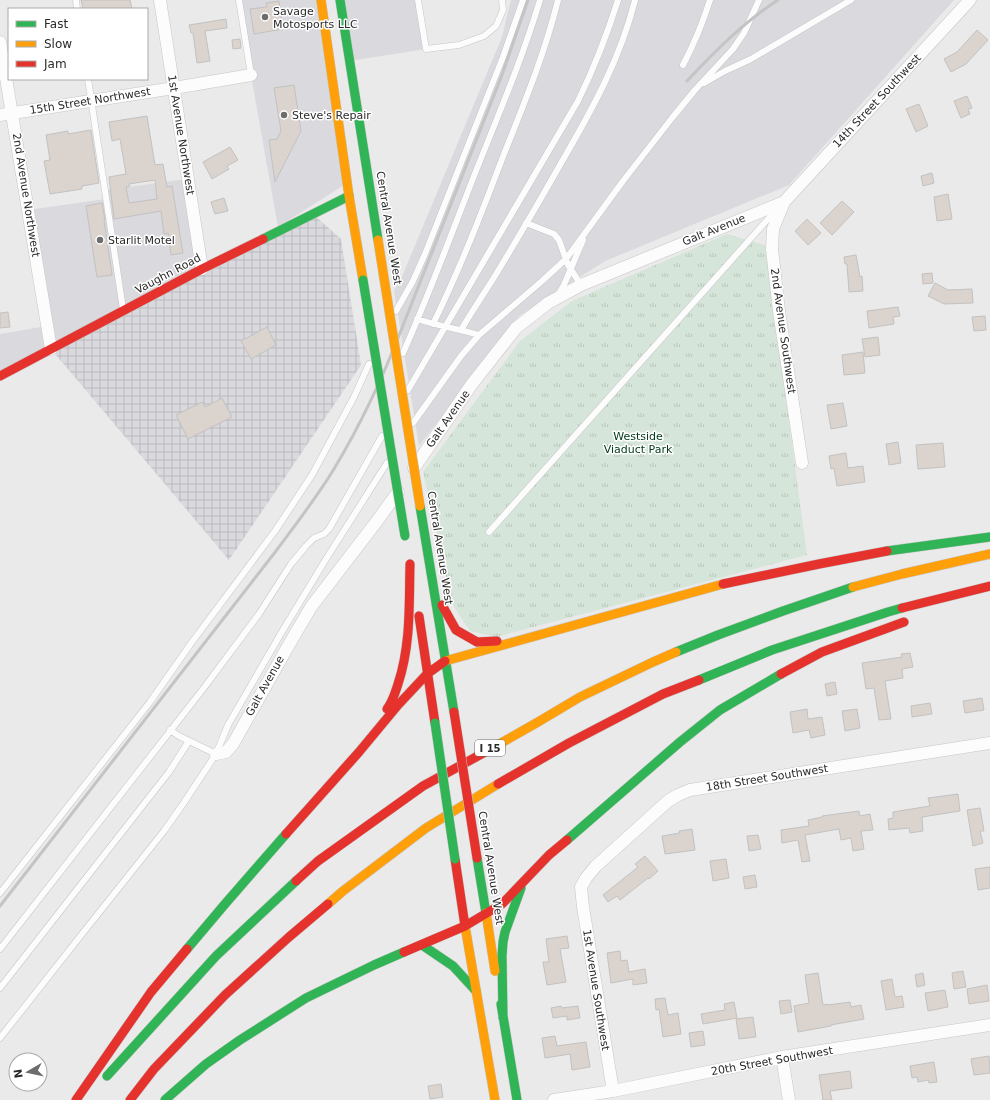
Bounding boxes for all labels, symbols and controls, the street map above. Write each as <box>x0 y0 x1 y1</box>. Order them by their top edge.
place label: Savage Motosports LLC <box>273 5 358 31</box>
legend <box>8 8 148 80</box>
marker: Savage Motosports LLC <box>260 12 270 22</box>
text: Fast <box>44 17 68 31</box>
text: Slow <box>44 37 72 51</box>
street label: 14th Street Southwest <box>830 51 924 151</box>
text: Jam <box>43 57 67 71</box>
street label: 1st Avenue Northwest <box>165 74 197 197</box>
street label: 15th Street Northwest <box>29 85 152 117</box>
place label: Steve's Repair <box>292 109 371 122</box>
marker: Steve's Repair <box>279 110 289 120</box>
street label: 2nd Avenue Northwest <box>10 132 42 259</box>
street label: Central Avenue West <box>374 170 405 286</box>
street label: Galt Avenue <box>681 211 748 249</box>
place label: Starlit Motel <box>108 234 175 247</box>
marker: Starlit Motel <box>95 235 105 245</box>
street label: Vaughn Road <box>133 251 203 297</box>
street label: 2nd Avenue Southwest <box>768 267 798 395</box>
street label: Galt Avenue <box>423 388 473 450</box>
park label: Westside Viaduct Park <box>604 430 673 456</box>
street label: Central Avenue West <box>425 490 456 606</box>
street label: Galt Avenue <box>243 653 287 718</box>
road number: I 15 <box>475 740 505 756</box>
street label: 18th Street Southwest <box>705 762 830 794</box>
street label: Central Avenue West <box>476 810 507 926</box>
street label: 1st Avenue Southwest <box>580 928 612 1052</box>
street label: 20th Street Southwest <box>710 1044 835 1078</box>
north arrow <box>8 1052 48 1092</box>
text: N <box>11 1068 26 1079</box>

